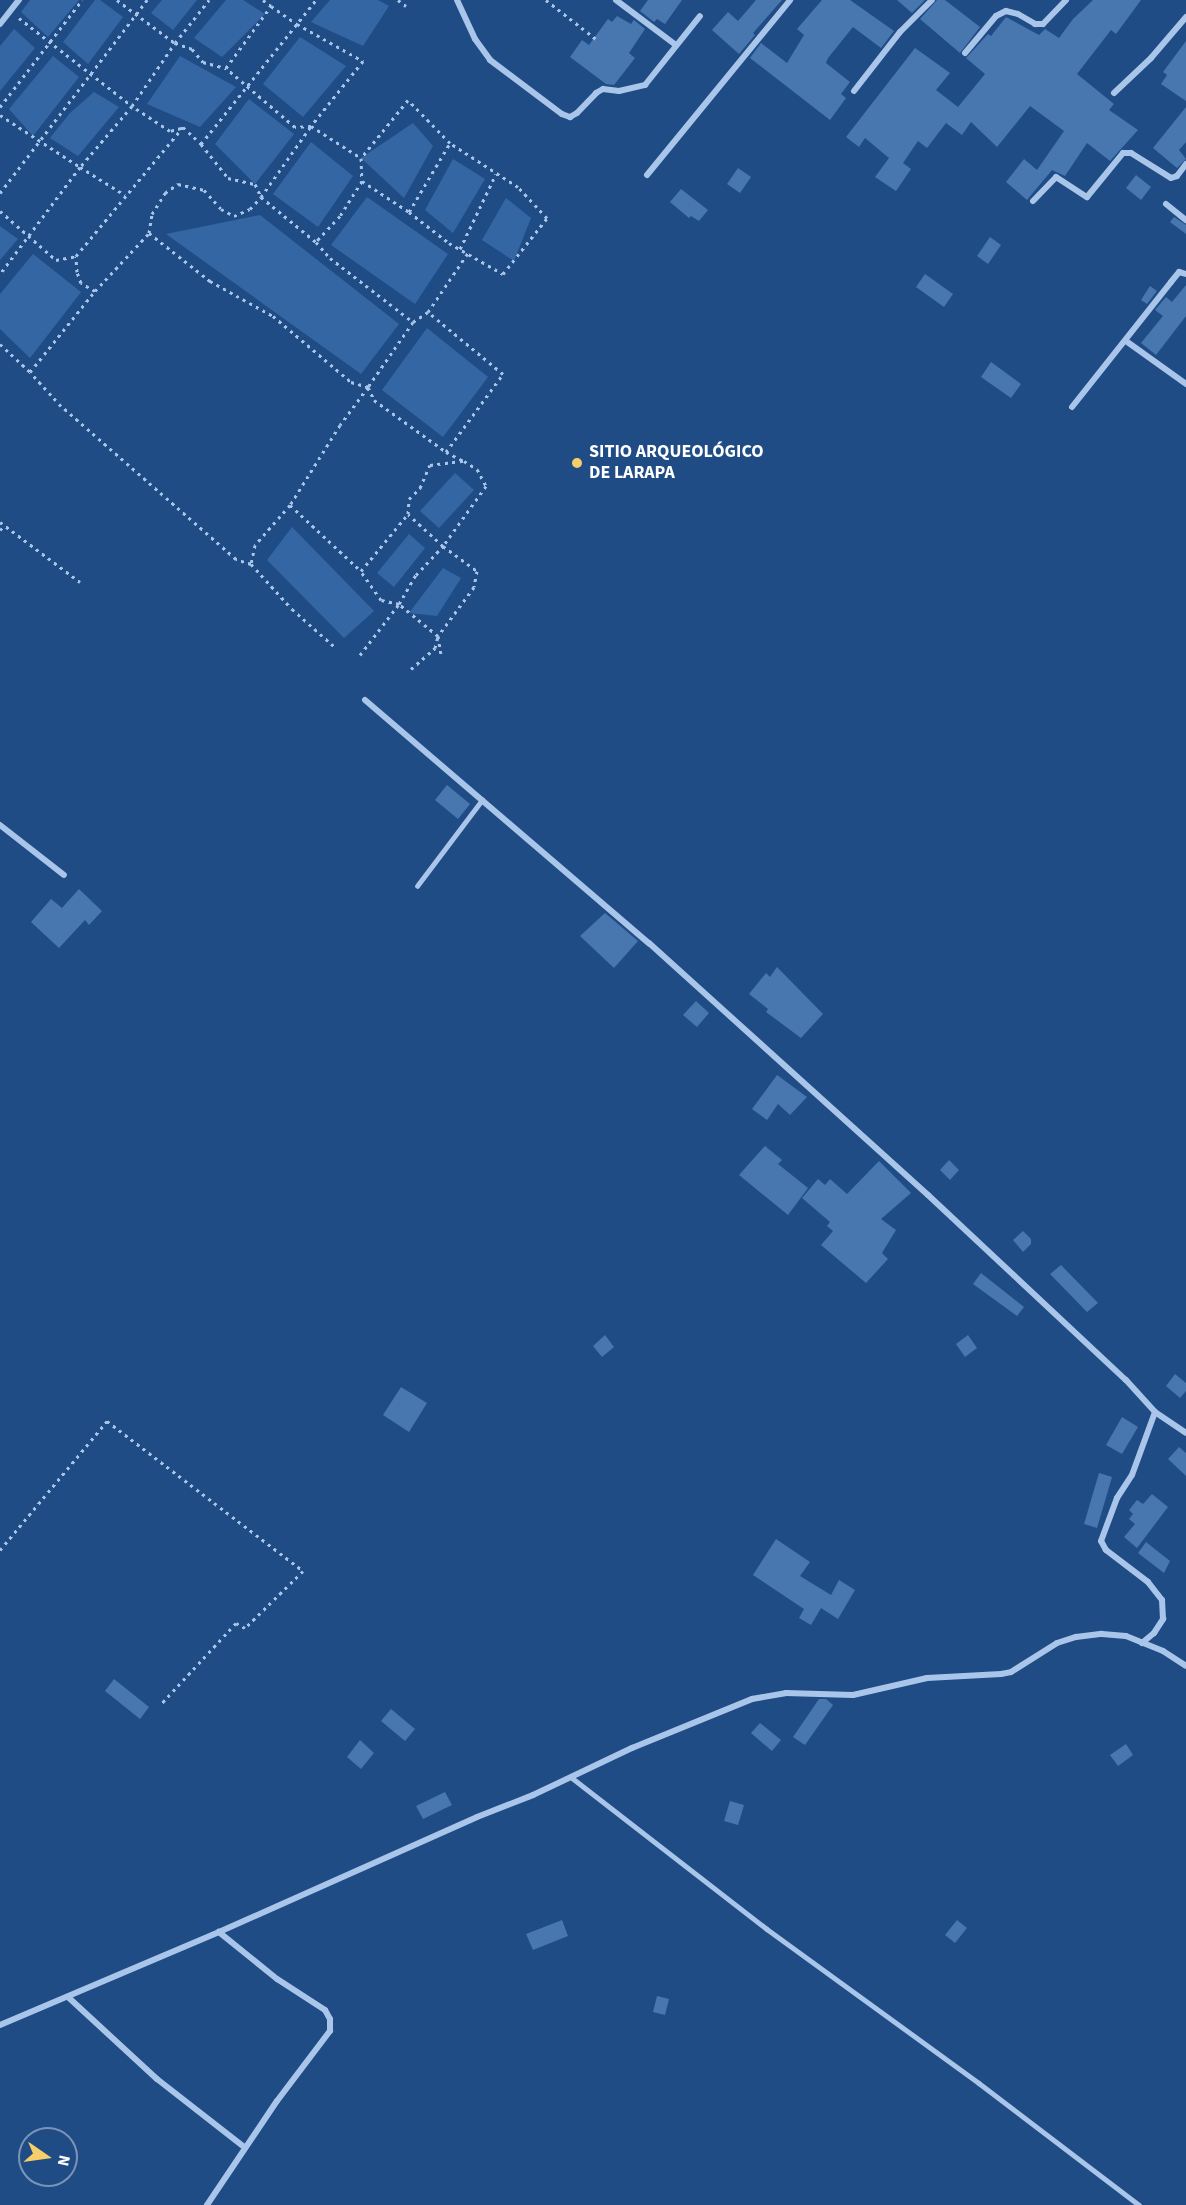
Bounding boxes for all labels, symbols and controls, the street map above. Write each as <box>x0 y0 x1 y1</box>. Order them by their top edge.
place label: SITIO ARQUEOLÓGICO DE LARAPA <box>589 442 764 484</box>
marker: SITIO ARQUEOLÓGICO DE LARAPA <box>570 456 584 470</box>
north arrow <box>18 2127 78 2187</box>
text: N <box>52 2153 76 2168</box>

